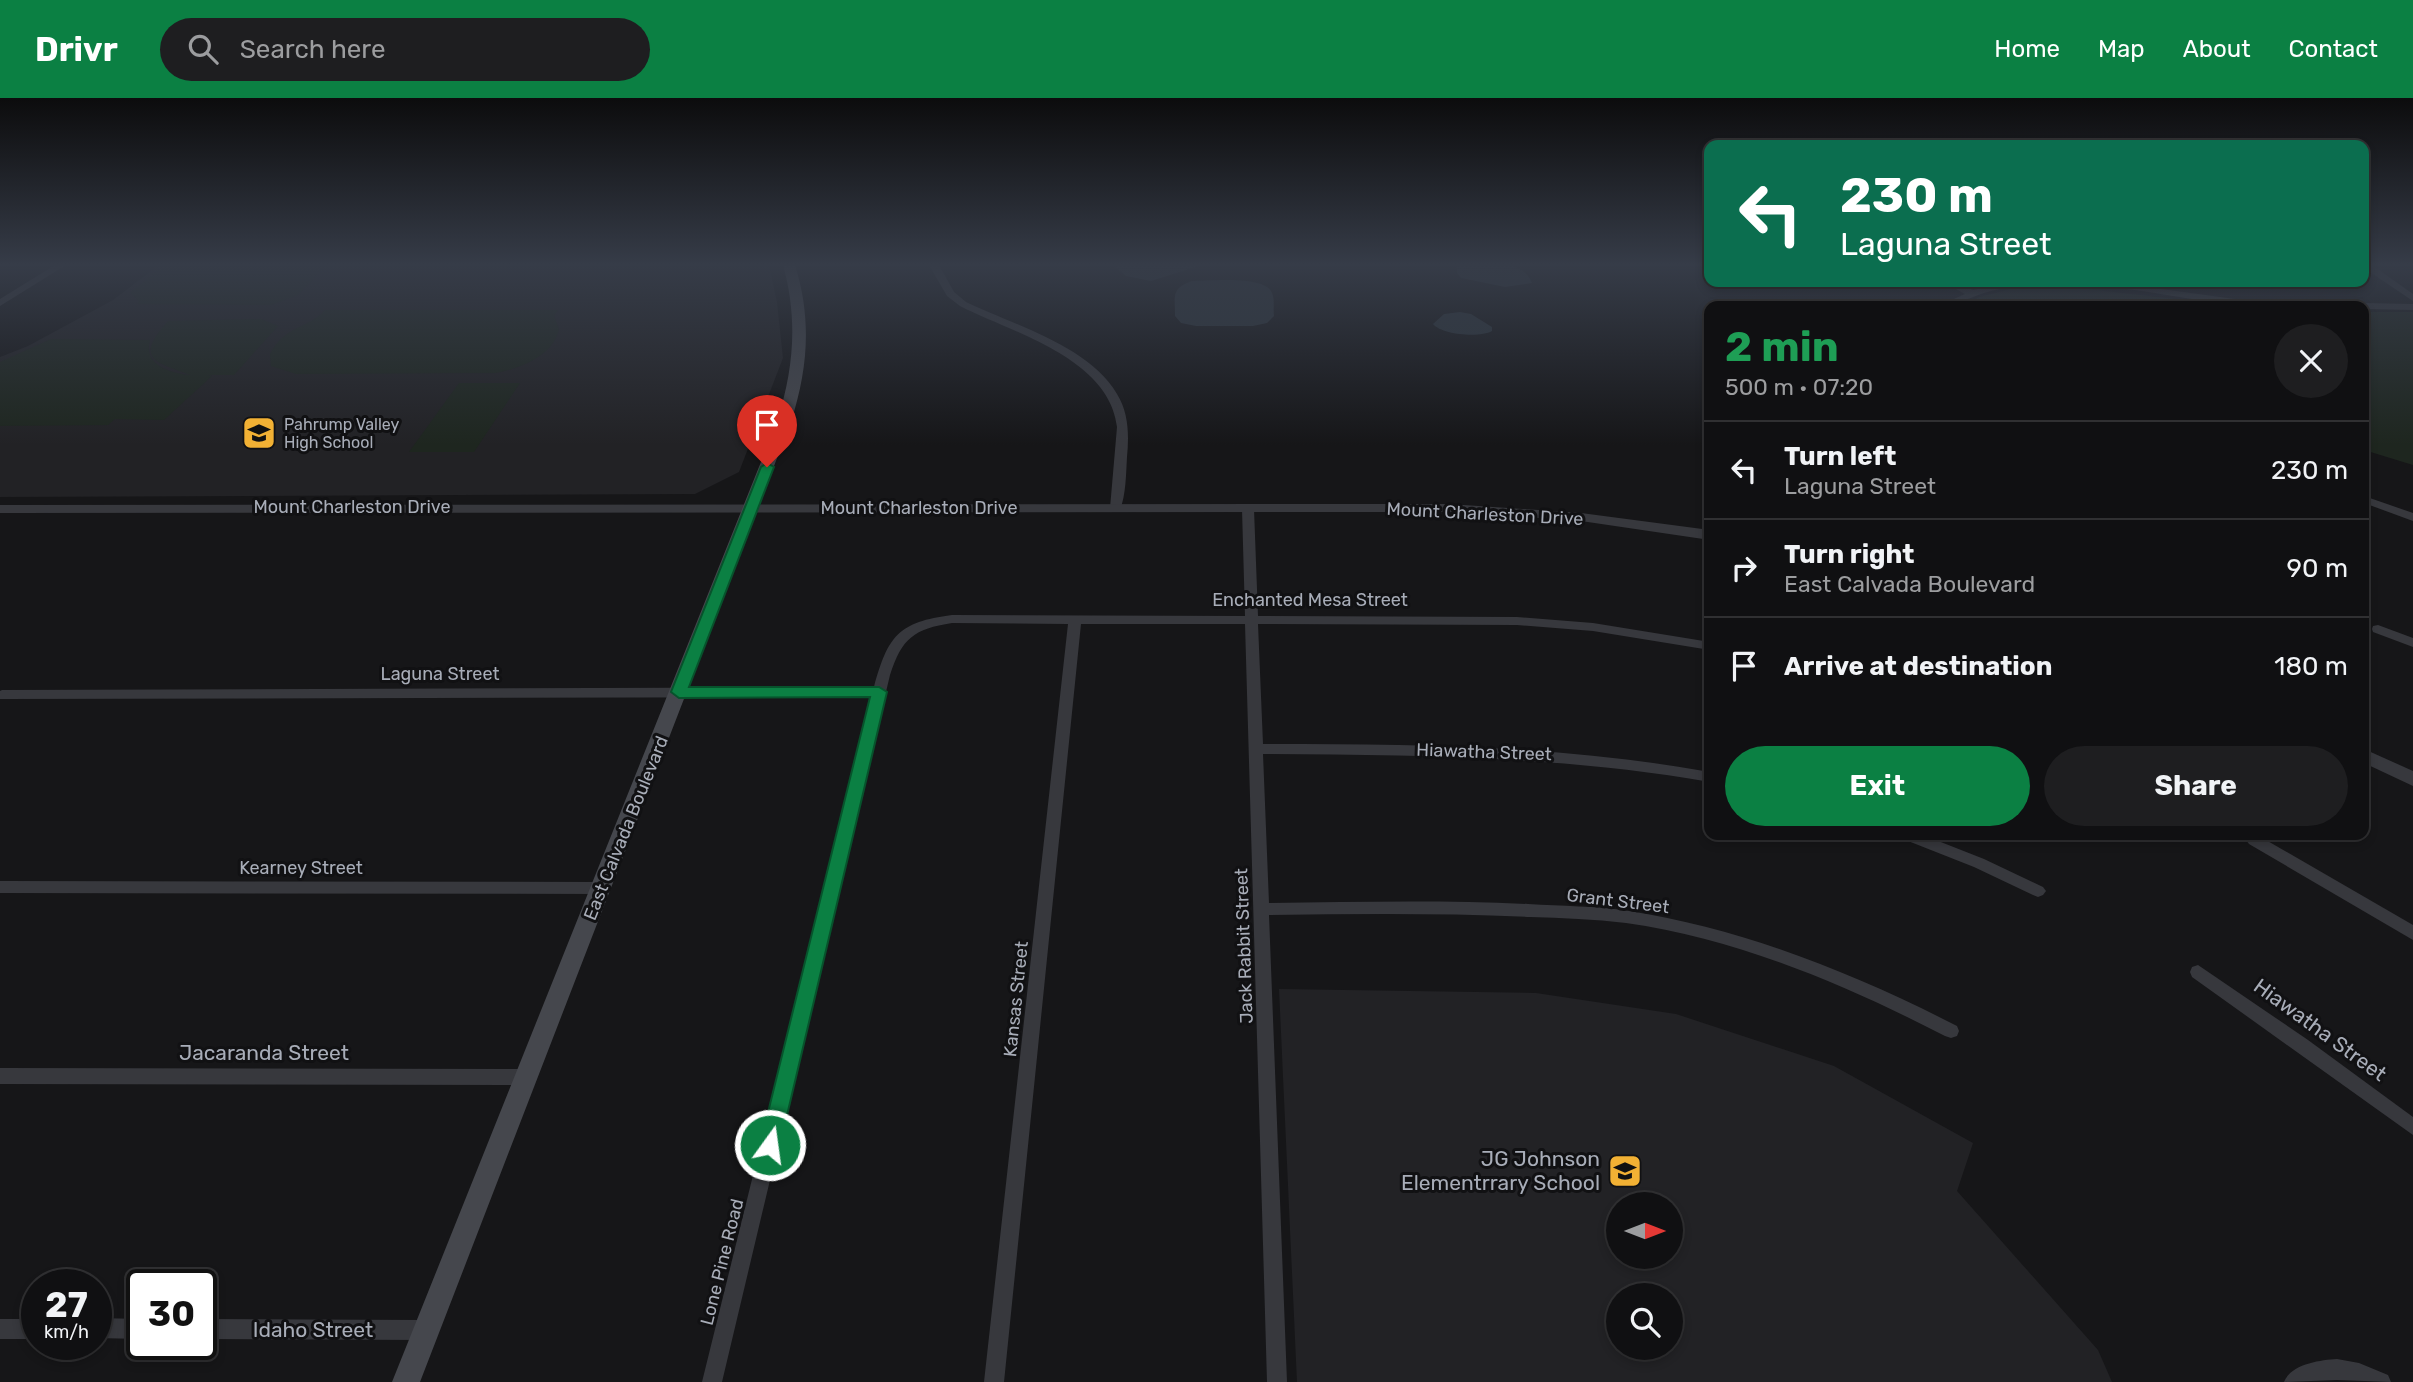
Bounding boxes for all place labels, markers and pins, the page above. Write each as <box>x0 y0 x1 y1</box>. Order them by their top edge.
pin <box>737 395 797 467</box>
school or university icon: Pahrump Valley High School <box>240 414 278 452</box>
place label: Pahrump Valley High School <box>284 415 399 452</box>
place label: JG Johnson Elementrrary School <box>1401 1146 1600 1195</box>
school or university icon: JG Johnson Elementrrary School <box>1606 1152 1644 1190</box>

